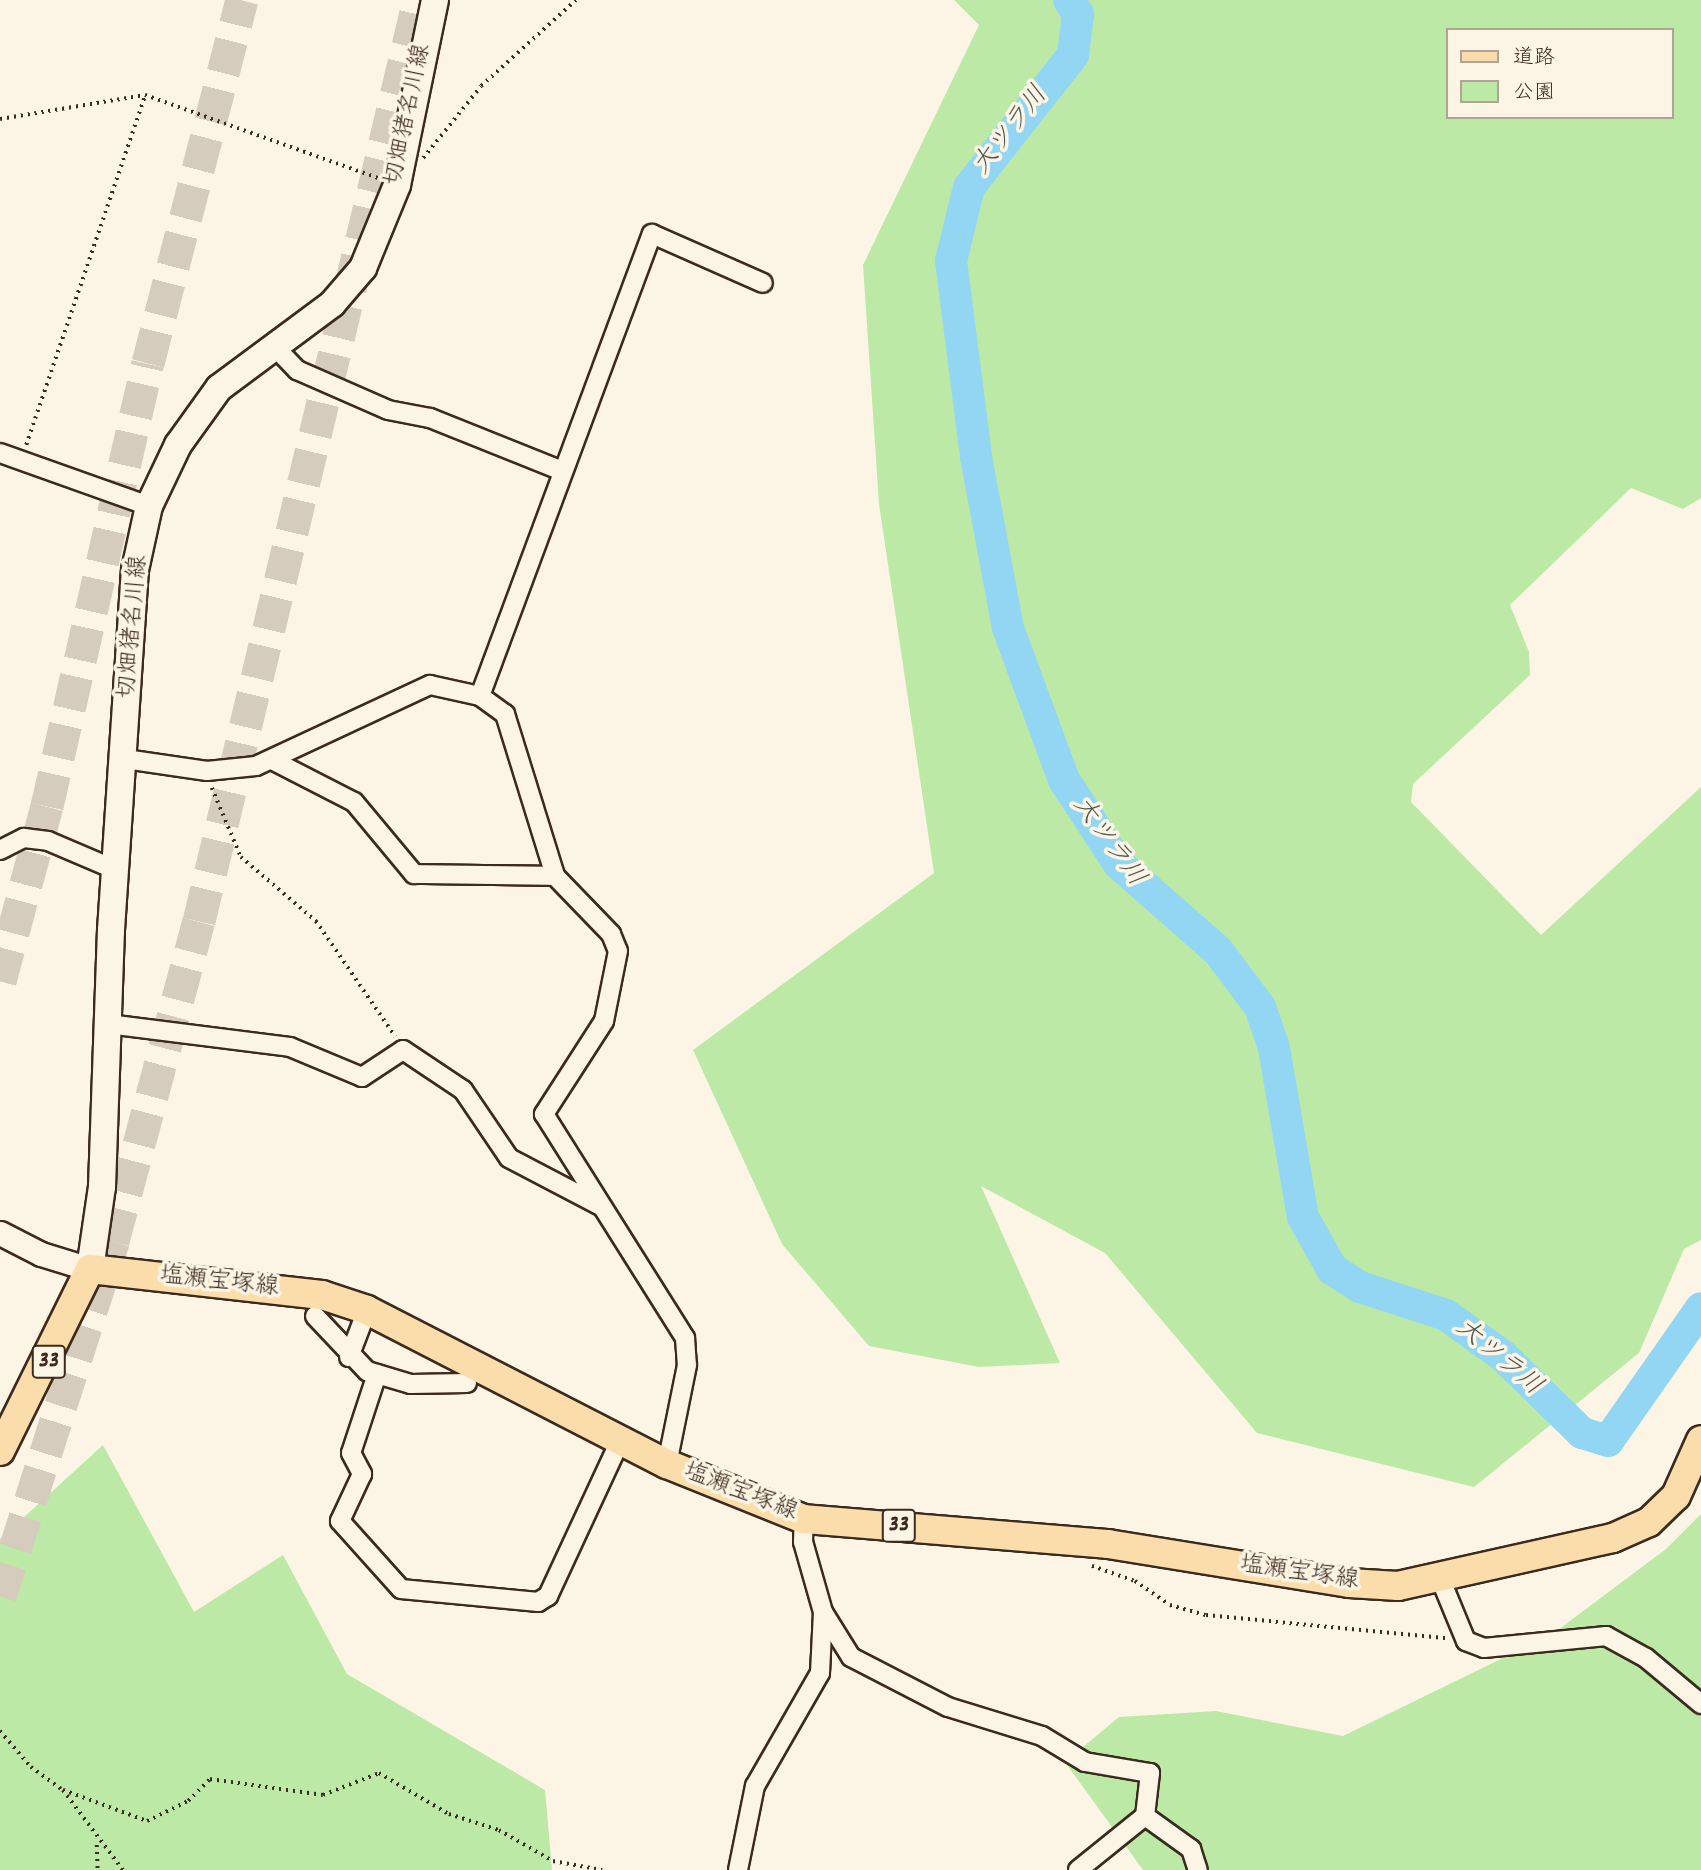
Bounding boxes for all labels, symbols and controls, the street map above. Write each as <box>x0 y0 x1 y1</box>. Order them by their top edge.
legend <box>1446 28 1673 119</box>
street label: 切畑猪名川線 <box>380 42 438 188</box>
text: 道路 <box>1513 44 1555 74</box>
text: 公園 <box>1513 79 1555 109</box>
water label: 大ツラ川 <box>967 80 1055 182</box>
street label: 切畑猪名川線 <box>113 554 155 700</box>
water label: 大ツラ川 <box>1065 791 1151 893</box>
street label: 塩瀬宝塚線 <box>158 1262 280 1304</box>
water label: 大ツラ川 <box>1448 1313 1548 1403</box>
road number: 33 <box>32 1343 66 1382</box>
street label: 塩瀬宝塚線 <box>679 1458 801 1528</box>
road number: 33 <box>881 1506 916 1546</box>
street label: 塩瀬宝塚線 <box>1238 1551 1360 1597</box>

